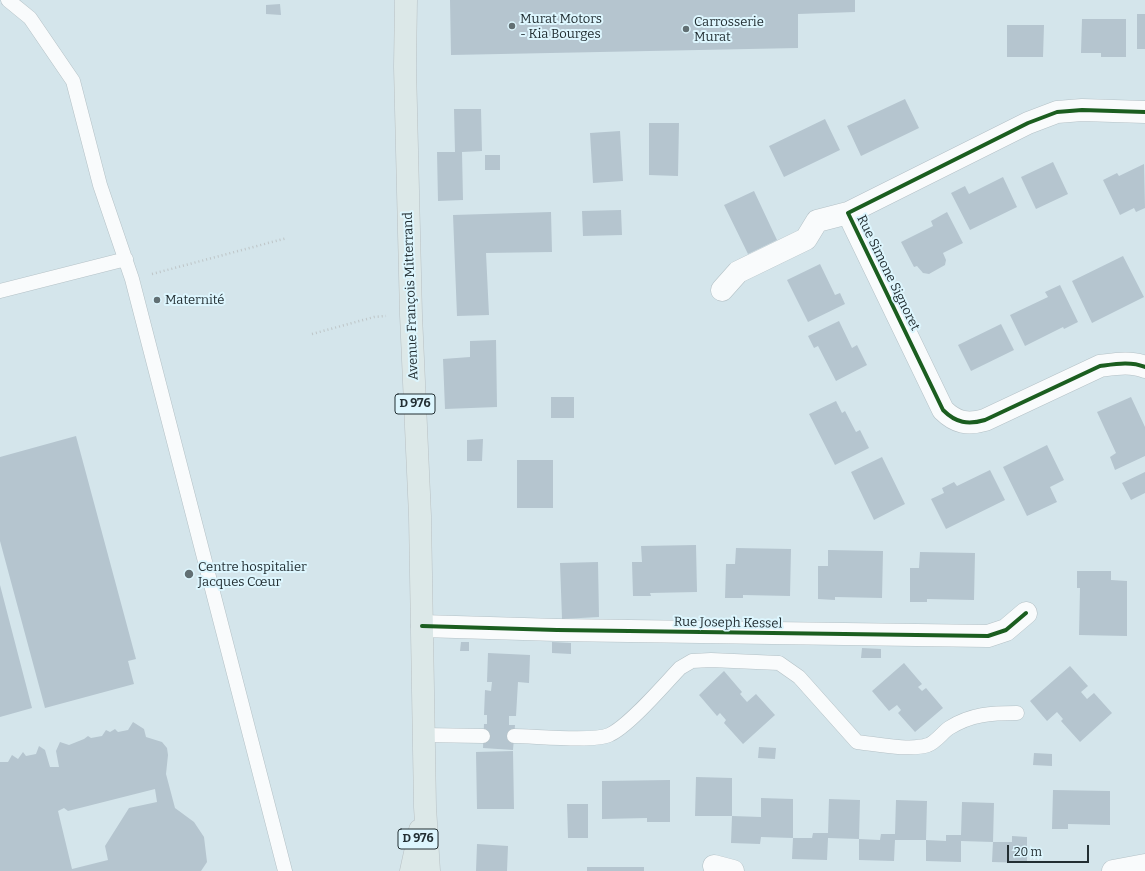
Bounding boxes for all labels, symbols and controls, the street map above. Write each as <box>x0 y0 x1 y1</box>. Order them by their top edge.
place label: Murat Motors - Kia Bourges <box>520 11 602 42</box>
place label: Carrosserie Murat <box>694 14 764 45</box>
marker: Murat Motors - Kia Bourges <box>507 21 517 31</box>
marker: Carrosserie Murat <box>681 24 691 34</box>
street label: Avenue François Mitterrand <box>400 212 422 380</box>
street label: Rue Simone Signoret <box>853 213 923 333</box>
place label: Maternité <box>165 292 224 308</box>
marker: Maternité <box>152 295 162 305</box>
road number: D 976 <box>395 394 435 414</box>
place label: Centre hospitalier Jacques Cœur <box>198 559 307 590</box>
marker: Centre hospitalier Jacques Cœur <box>183 568 195 580</box>
street label: Rue Joseph Kessel <box>674 614 782 632</box>
road number: D 976 <box>398 829 438 849</box>
scale bar <box>1009 837 1091 863</box>
text: 20 m <box>1014 845 1042 859</box>

